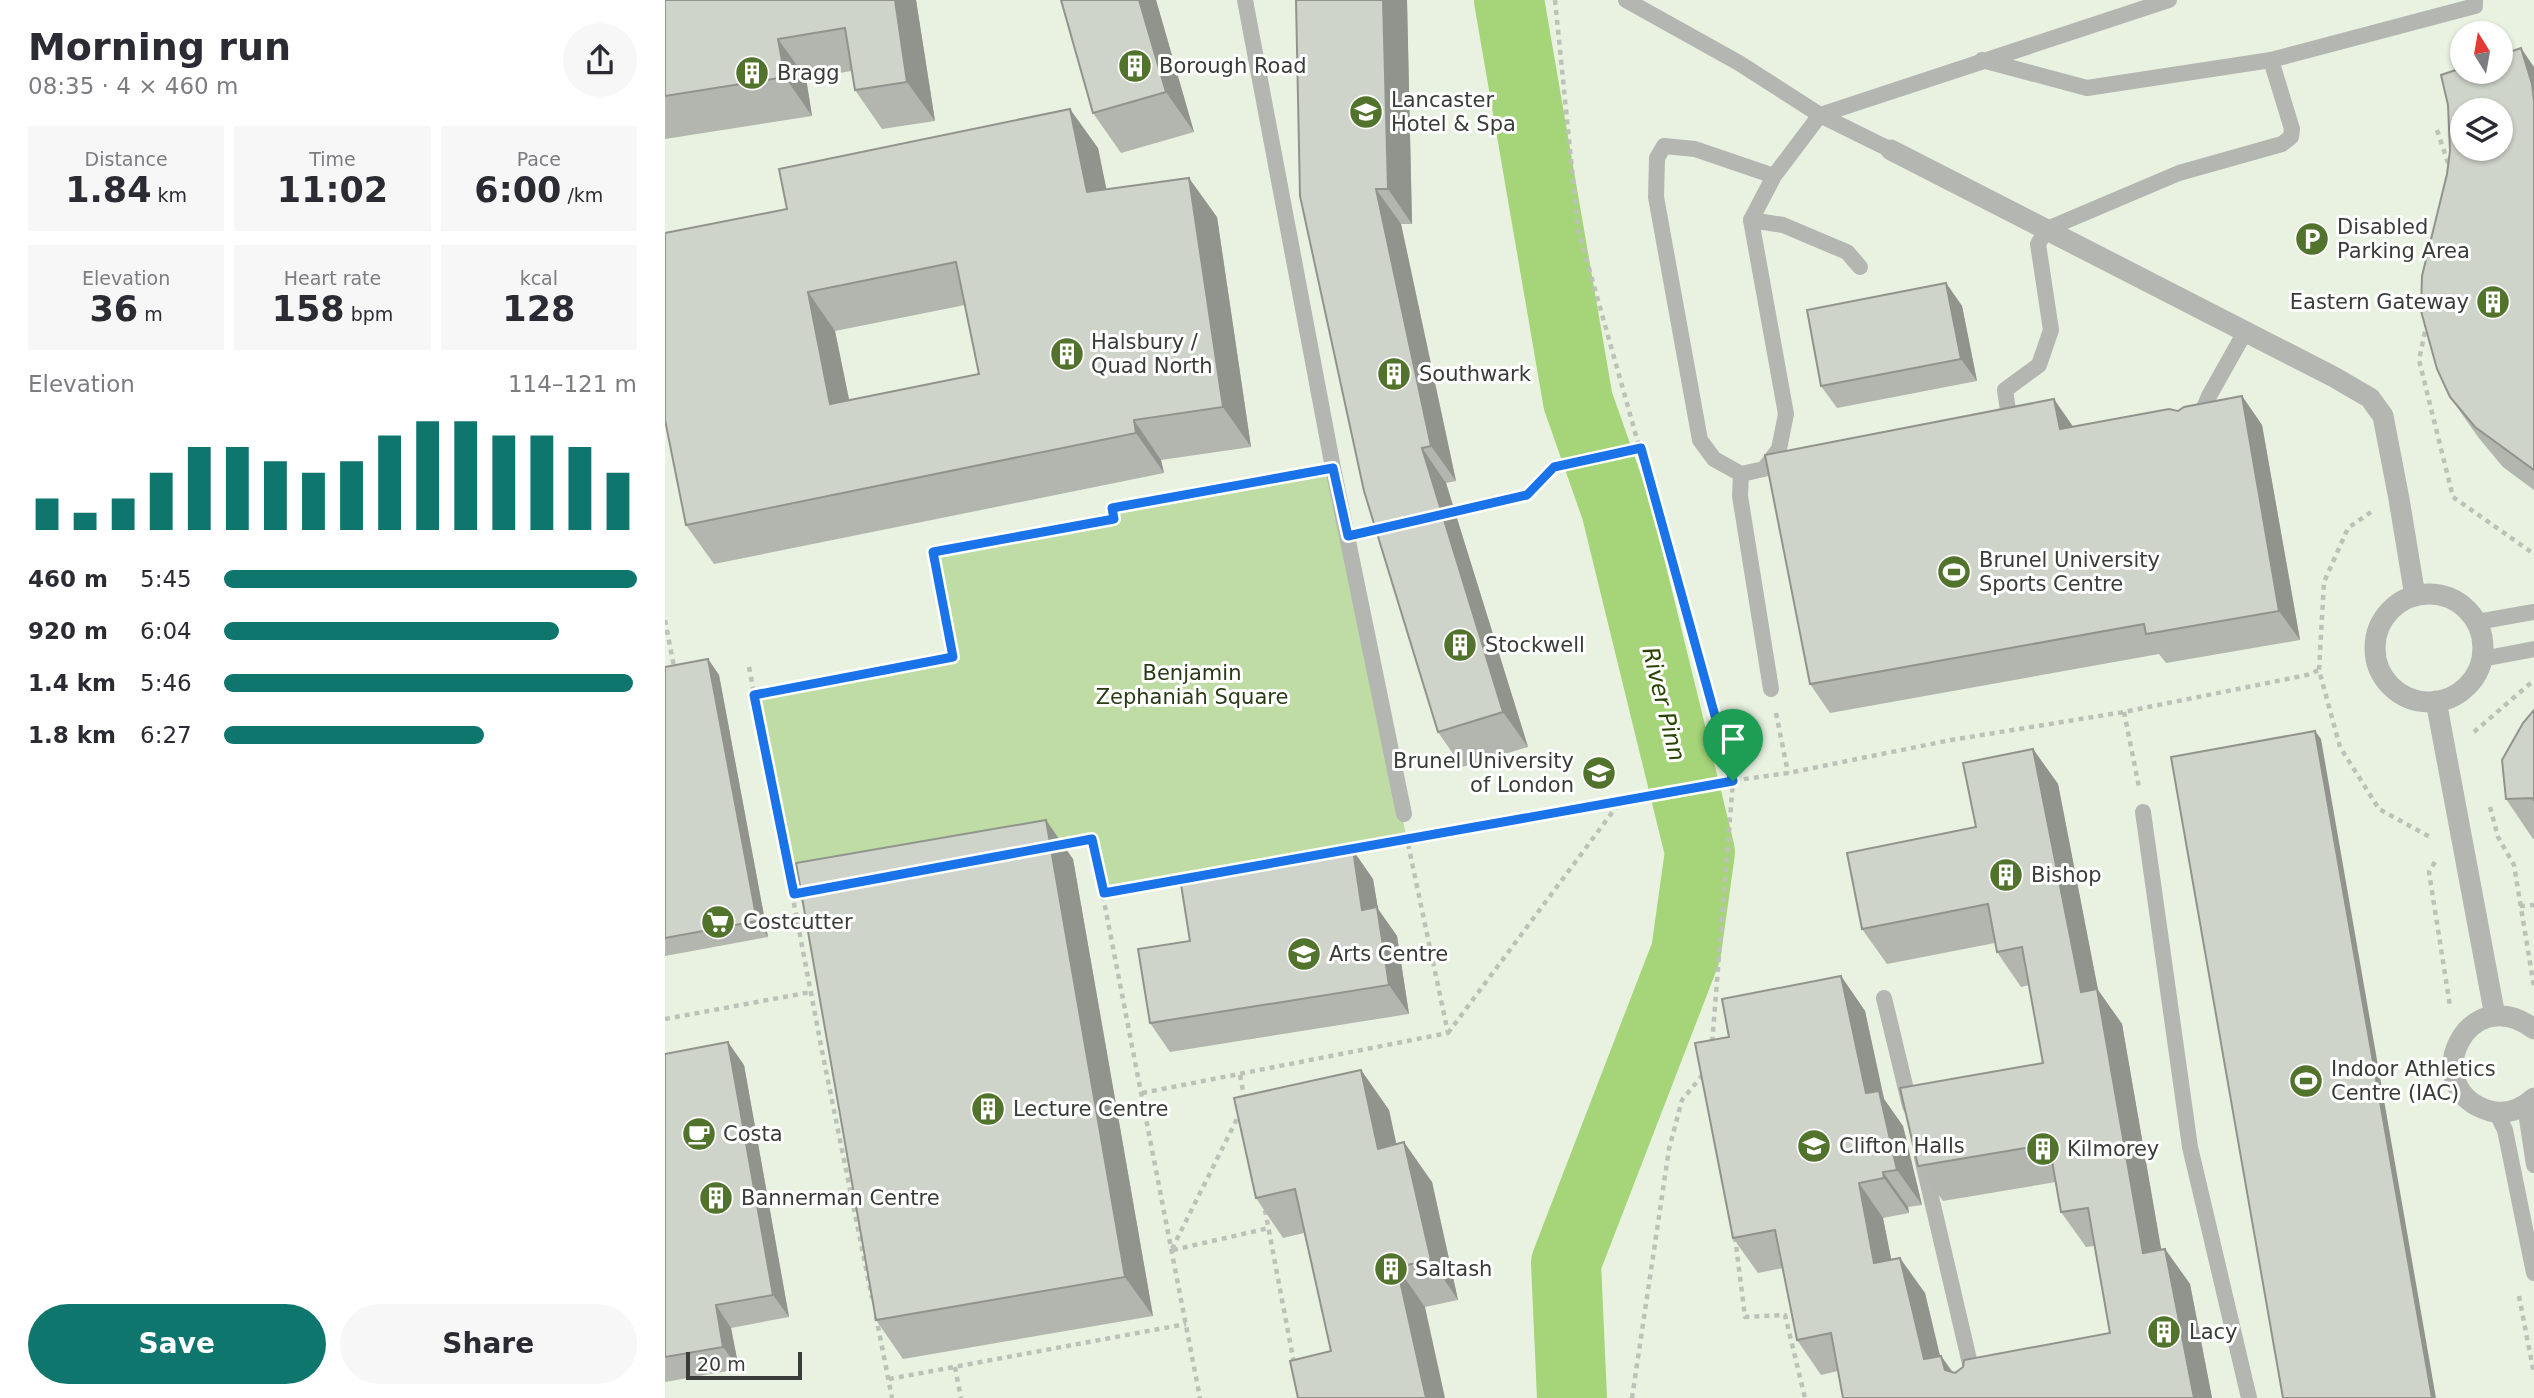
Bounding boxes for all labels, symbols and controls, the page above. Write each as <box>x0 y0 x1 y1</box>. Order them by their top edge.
north arrow <box>2450 21 2513 84</box>
map controls <box>2450 21 2513 161</box>
button: share <box>563 23 637 97</box>
text: Morning run <box>28 25 291 69</box>
building icon: Borough Road <box>1116 47 1154 85</box>
building icon: Bragg <box>733 54 771 92</box>
place label: Borough Road <box>1159 54 1307 78</box>
place label: Bragg <box>777 61 840 85</box>
text: 08:35 · 4 × 460 m <box>28 73 238 99</box>
place label: Lancaster Hotel & Spa <box>1391 88 1516 136</box>
school or university icon: Lancaster Hotel & Spa <box>1347 93 1385 131</box>
button: layers <box>2450 98 2513 161</box>
text: Distance <box>85 148 168 170</box>
text: Time <box>309 148 356 170</box>
text: Pace <box>517 148 561 170</box>
text: 1.84 <box>65 170 152 210</box>
text: 11:02 <box>277 170 388 210</box>
text: 6:00 <box>474 170 561 210</box>
text: km <box>152 184 187 206</box>
text: /km <box>561 184 603 206</box>
place label: Disabled Parking Area <box>2337 215 2470 263</box>
parking icon: Disabled Parking Area <box>2293 220 2331 258</box>
text: Elevation <box>82 267 170 289</box>
text: Heart rate <box>284 267 381 289</box>
text: kcal <box>520 267 558 289</box>
building icon: Eastern Gateway <box>2474 283 2512 321</box>
text: 36 <box>90 289 138 329</box>
text: 158 <box>272 289 345 329</box>
text: 128 <box>502 289 575 329</box>
place label: Eastern Gateway <box>2290 290 2469 314</box>
text: m <box>138 303 163 325</box>
text: bpm <box>345 303 393 325</box>
place label: Halsbury / Quad North <box>1091 330 1212 378</box>
building icon: Halsbury / Quad North <box>1048 335 1086 373</box>
building icon: Southwark <box>1375 355 1413 393</box>
place label: Southwark <box>1419 362 1532 386</box>
text: Elevation <box>28 371 135 397</box>
text: 114–121 m <box>508 371 637 397</box>
place label: Brunel University Sports Centre <box>1979 548 2160 596</box>
sports icon: Brunel University Sports Centre <box>1935 553 1973 591</box>
text: 460 m <box>28 566 108 592</box>
text: 5:45 <box>140 566 192 592</box>
text: 920 m <box>28 618 108 644</box>
text: 6:04 <box>140 618 192 644</box>
building icon: Stockwell <box>1441 626 1479 664</box>
place label: Stockwell <box>1485 633 1585 657</box>
water label: River Pinn <box>1637 644 1691 764</box>
park label: Benjamin Zephaniah Square <box>1096 661 1288 709</box>
text: 1.4 km <box>28 670 116 696</box>
text: 5:46 <box>140 670 192 696</box>
pin <box>1703 709 1763 781</box>
icon: arrive <box>1714 720 1752 758</box>
text: 1.8 km <box>28 722 116 748</box>
text: 6:27 <box>140 722 192 748</box>
place label: Brunel University of London <box>1393 749 1574 797</box>
school or university icon: Brunel University of London <box>1580 754 1618 792</box>
building icon: Bishop <box>1987 856 2025 894</box>
place label: Bishop <box>2031 863 2102 887</box>
supermarket icon: Costcutter <box>699 903 737 941</box>
place label: Costcutter <box>743 910 853 934</box>
school or university icon: Arts Centre <box>1285 935 1323 973</box>
place label: Arts Centre <box>1329 942 1448 966</box>
place label: Indoor Athletics Centre (IAC) <box>2331 1057 2496 1105</box>
sports icon: Indoor Athletics Centre (IAC) <box>2287 1062 2325 1100</box>
building icon: Lecture Centre <box>969 1090 1007 1128</box>
place label: Lecture Centre <box>1013 1097 1168 1121</box>
cafe icon: Costa <box>680 1115 718 1153</box>
place label: Costa <box>723 1122 783 1146</box>
school or university icon: Clifton Halls <box>1795 1127 1833 1165</box>
building icon: Kilmorey <box>2024 1130 2062 1168</box>
place label: Clifton Halls <box>1839 1134 1965 1158</box>
place label: Kilmorey <box>2067 1137 2159 1161</box>
building icon: Bannerman Centre <box>697 1179 735 1217</box>
place label: Bannerman Centre <box>741 1186 940 1210</box>
building icon: Saltash <box>1372 1250 1410 1288</box>
place label: Saltash <box>1415 1257 1492 1281</box>
button: Save <box>28 1304 326 1384</box>
button: Share <box>340 1304 637 1384</box>
building icon: Lacy <box>2145 1313 2183 1351</box>
place label: Lacy <box>2189 1320 2238 1344</box>
scale bar <box>686 1349 801 1381</box>
text: 20 m <box>697 1353 746 1375</box>

